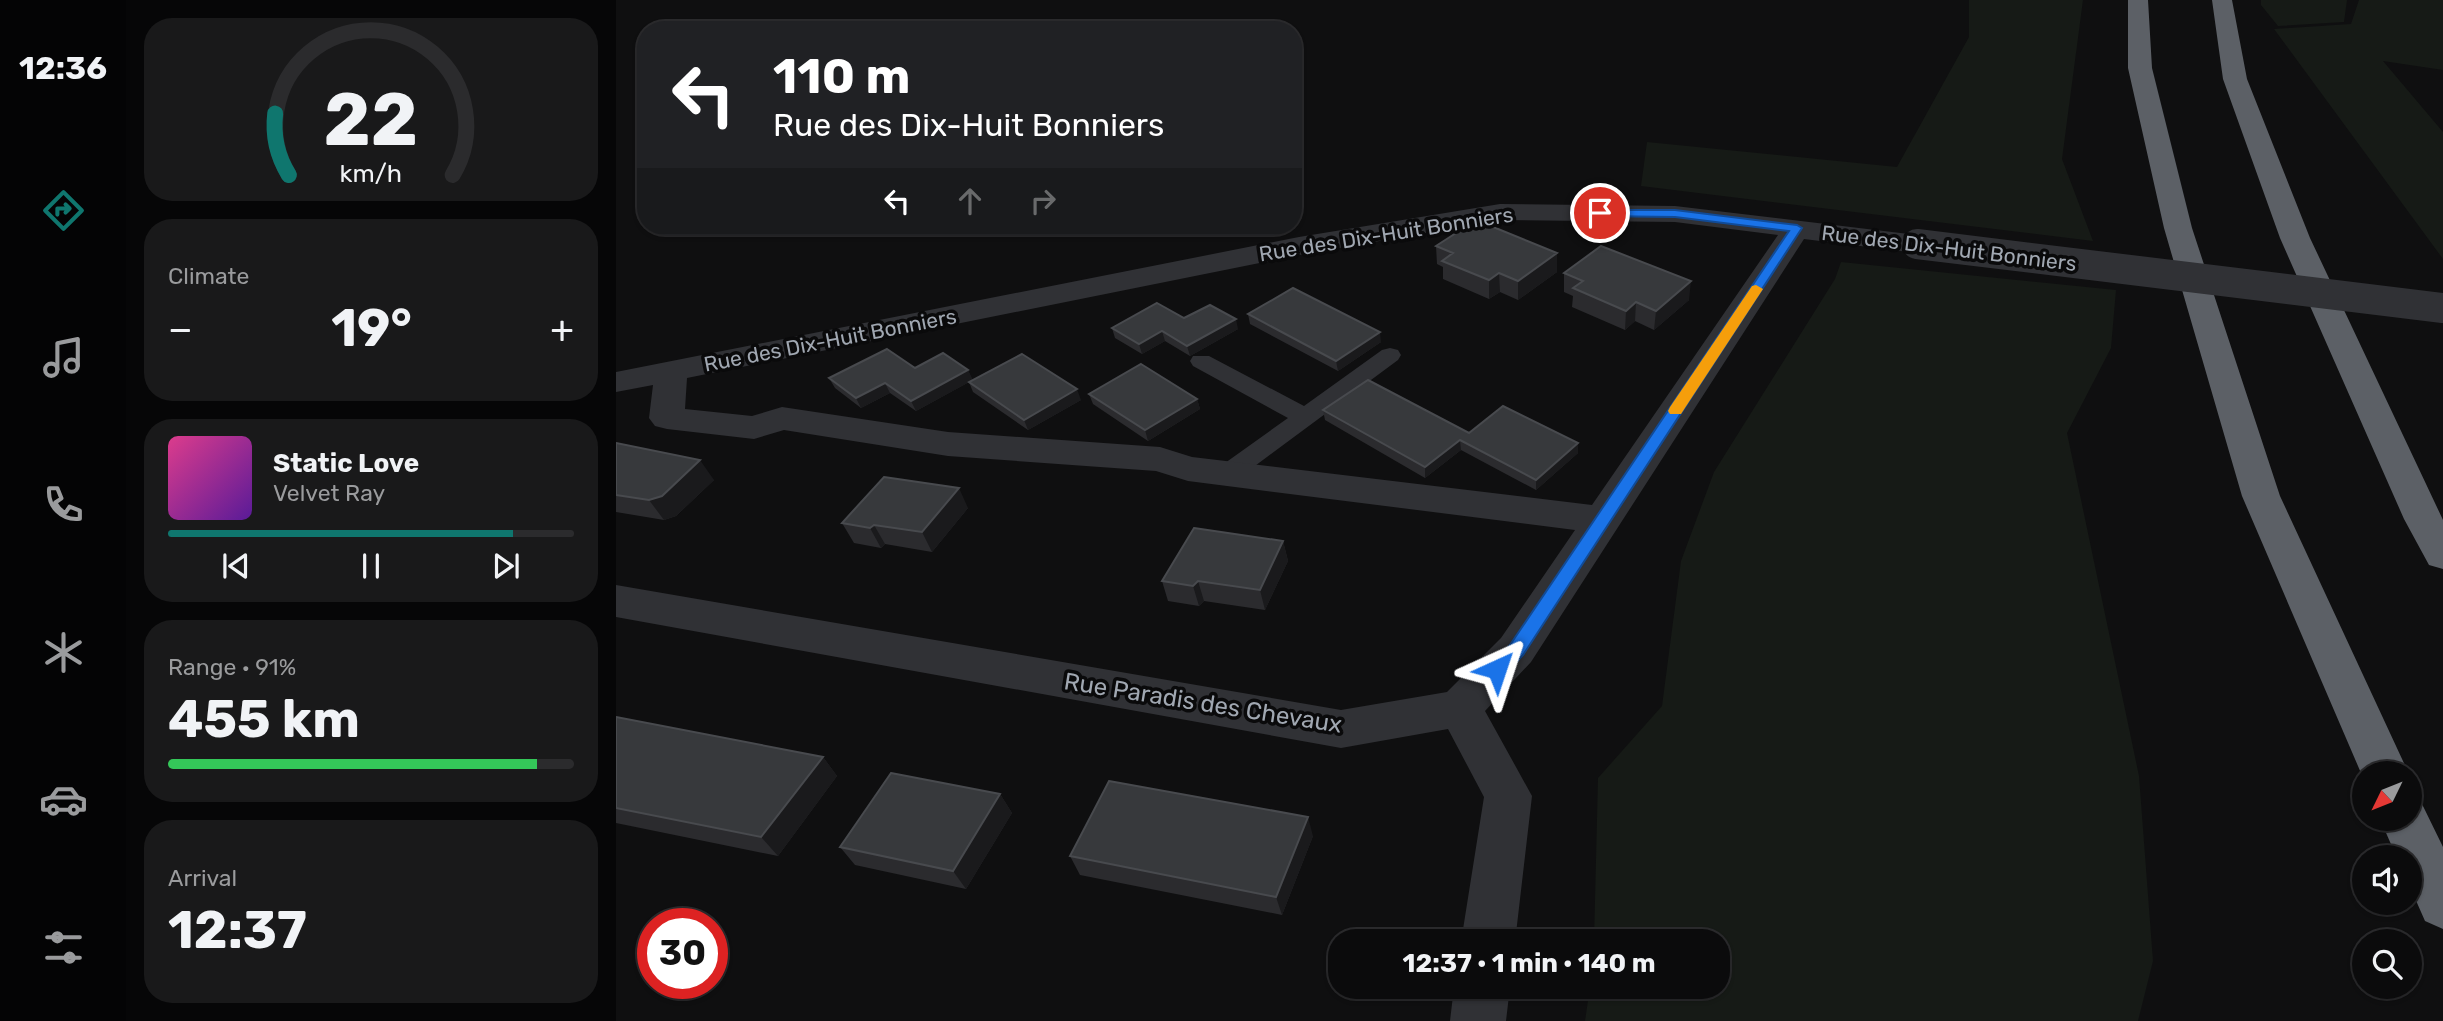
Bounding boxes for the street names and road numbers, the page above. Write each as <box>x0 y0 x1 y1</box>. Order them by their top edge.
street label: Rue des Dix-Huit Bonniers <box>1257 202 1515 266</box>
street label: Rue des Dix-Huit Bonniers <box>1820 220 2078 276</box>
street label: Rue des Dix-Huit Bonniers <box>702 303 958 377</box>
street label: Rue Paradis des Chevaux <box>1062 667 1344 739</box>

